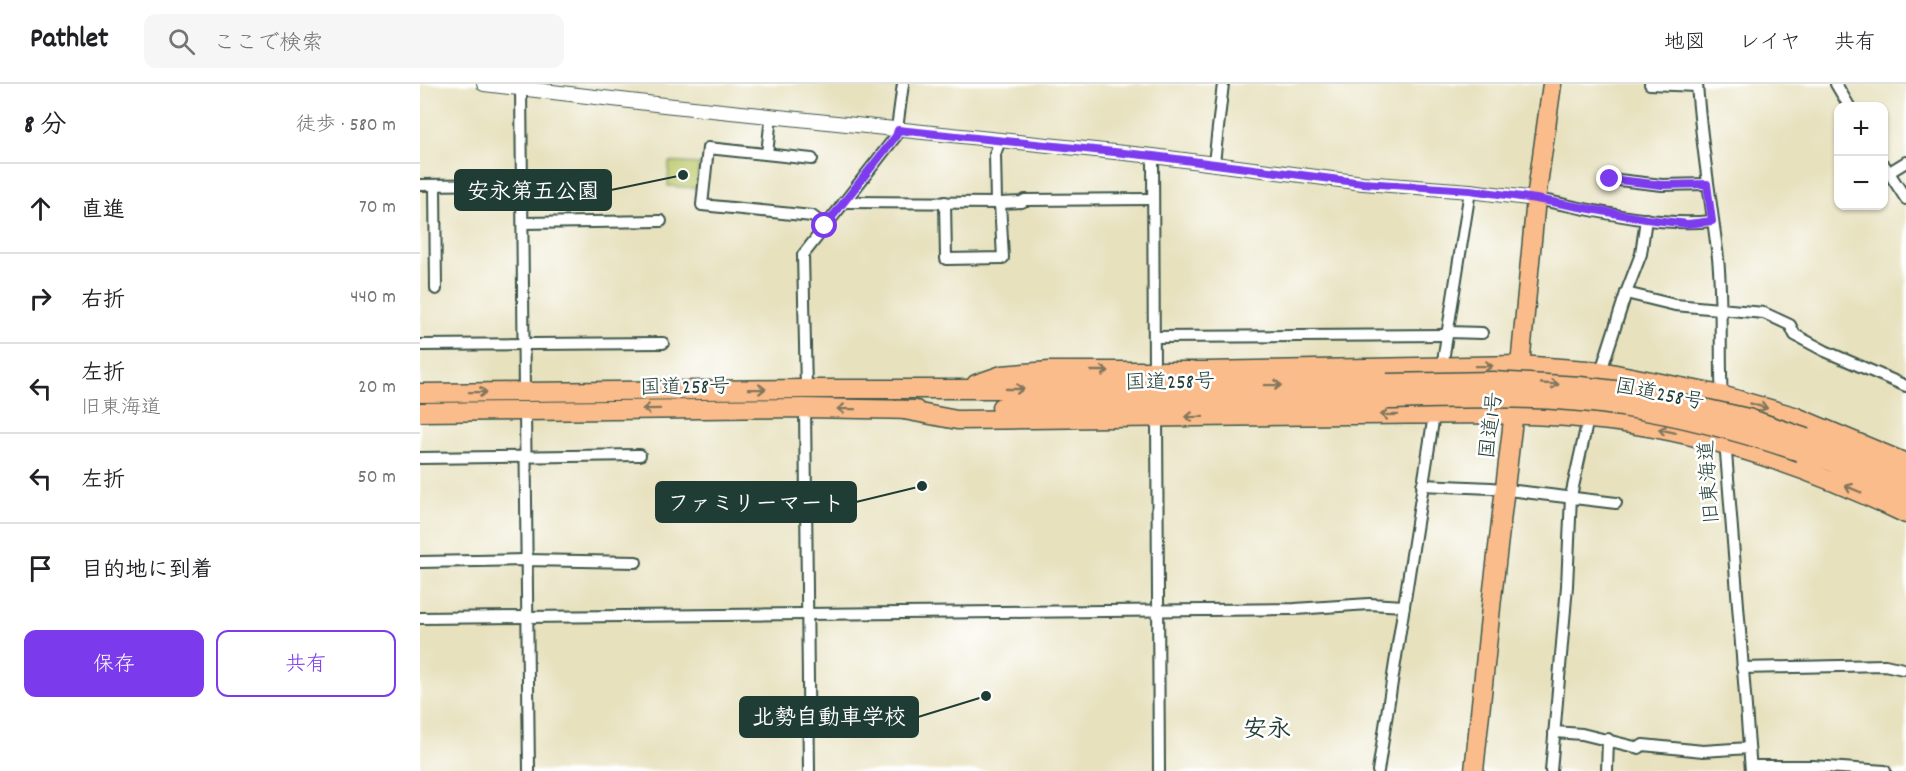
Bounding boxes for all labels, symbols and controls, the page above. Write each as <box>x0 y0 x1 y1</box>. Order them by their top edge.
search box <box>144 14 564 68</box>
text: Pathlet <box>30 21 108 61</box>
icon: search <box>165 25 198 58</box>
text: ここで検索 <box>213 29 323 60</box>
text: 地図 <box>1664 29 1706 59</box>
text: レイヤ <box>1739 29 1801 59</box>
text: 共有 <box>1834 29 1876 59</box>
map controls <box>1834 102 1888 210</box>
button: + <box>1834 102 1888 156</box>
text: 8 分 <box>24 108 66 145</box>
text: 徒歩 · 580 m <box>296 112 396 140</box>
button: − <box>1834 156 1888 210</box>
route end <box>1596 165 1622 191</box>
callout: 安永第五公園 <box>455 170 611 210</box>
text: 安永第五公園 <box>467 178 599 209</box>
icon: ahead <box>24 192 57 225</box>
text: 70 m <box>359 194 396 222</box>
text: 直進 <box>81 196 125 227</box>
route start <box>811 212 837 238</box>
icon: right <box>24 282 57 315</box>
text: 440 m <box>350 284 396 312</box>
text: 右折 <box>81 286 125 317</box>
text: 左折 <box>81 359 125 390</box>
one-way arrow <box>1474 360 1494 371</box>
one-way arrow <box>1090 365 1110 377</box>
street label: 国道258号 <box>1125 368 1215 400</box>
icon: left <box>24 372 57 405</box>
street label: 国道258号 <box>640 373 730 405</box>
street label: 国道258号 <box>1612 373 1707 419</box>
text: 20 m <box>358 374 396 402</box>
one-way arrow <box>1263 379 1283 391</box>
one-way arrow <box>1540 379 1559 390</box>
one-way arrow <box>747 383 767 395</box>
one-way arrow <box>1005 383 1025 395</box>
one-way arrow <box>468 387 488 398</box>
street label: 国道1号 <box>1474 390 1512 461</box>
text: 旧東海道 <box>81 395 161 423</box>
one-way arrow <box>1749 401 1768 412</box>
one-way arrow <box>641 403 661 415</box>
one-way arrow <box>836 403 856 414</box>
one-way arrow <box>1380 409 1400 421</box>
one-way arrow <box>1185 411 1205 423</box>
one-way arrow <box>1658 425 1677 436</box>
street label: 旧東海道 <box>1693 439 1729 525</box>
icon: left <box>24 462 57 495</box>
text: 50 m <box>358 464 396 492</box>
text: 左折 <box>81 466 125 497</box>
callout: ファミリーマート <box>656 482 856 522</box>
one-way arrow <box>1844 483 1863 494</box>
text: ファミリーマート <box>668 490 844 521</box>
icon: arrive <box>24 552 57 585</box>
text: 目的地に到着 <box>81 556 213 587</box>
button: 保存 <box>24 630 204 697</box>
button: 共有 <box>216 630 396 697</box>
callout: 北勢自動車学校 <box>740 697 918 737</box>
text: 北勢自動車学校 <box>752 704 906 735</box>
district label: 安永 <box>1243 714 1291 748</box>

